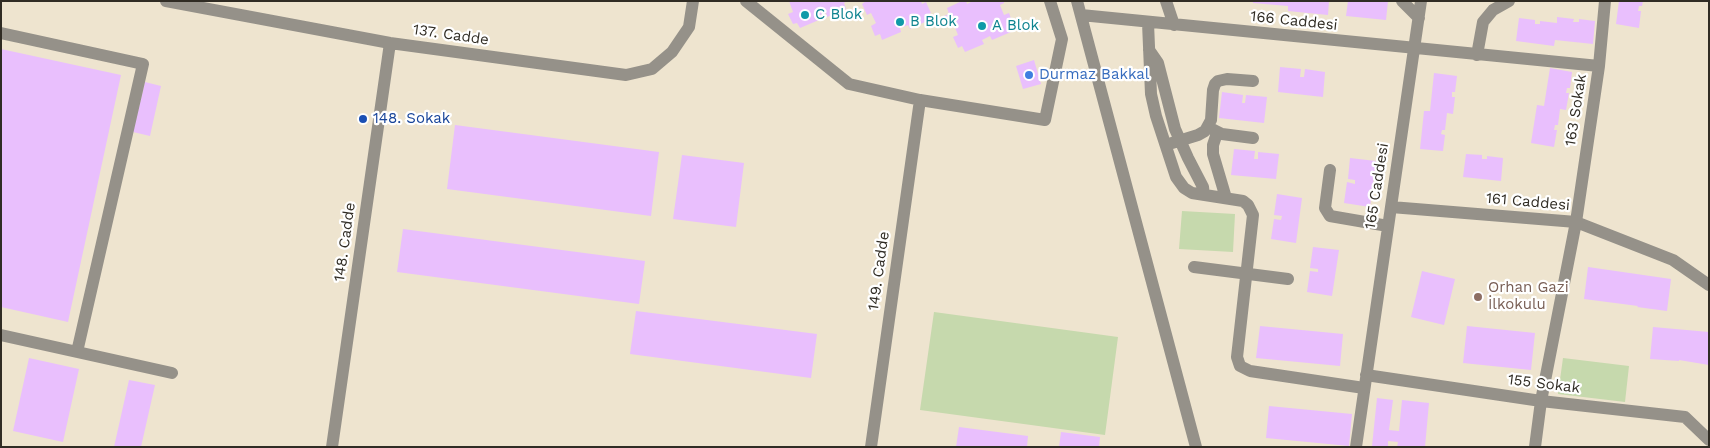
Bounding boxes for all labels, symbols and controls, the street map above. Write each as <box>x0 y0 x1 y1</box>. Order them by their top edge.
place label: C Blok <box>815 6 862 24</box>
street label: 166 Caddesi <box>1250 7 1338 35</box>
marker: C Blok <box>799 9 811 21</box>
place label: B Blok <box>910 13 957 31</box>
marker: B Blok <box>894 16 906 28</box>
place label: A Blok <box>992 17 1039 35</box>
marker: A Blok <box>976 20 988 32</box>
street label: 137. Cadde <box>412 21 490 49</box>
place label: Durmaz Bakkal <box>1039 66 1149 84</box>
marker: Durmaz Bakkal <box>1023 69 1035 81</box>
street label: 163 Sokak <box>1561 73 1591 147</box>
place label: 148. Sokak <box>373 110 450 128</box>
marker: 148. Sokak <box>357 113 369 125</box>
street label: 165 Caddesi <box>1361 142 1393 230</box>
street label: 161 Caddesi <box>1485 189 1571 215</box>
street label: 148. Cadde <box>331 201 359 283</box>
street label: 149. Cadde <box>865 230 893 312</box>
place label: Orhan Gazi İlkokulu <box>1488 279 1569 314</box>
marker: Orhan Gazi İlkokulu <box>1472 291 1484 303</box>
street label: 155 Sokak <box>1507 371 1581 397</box>

